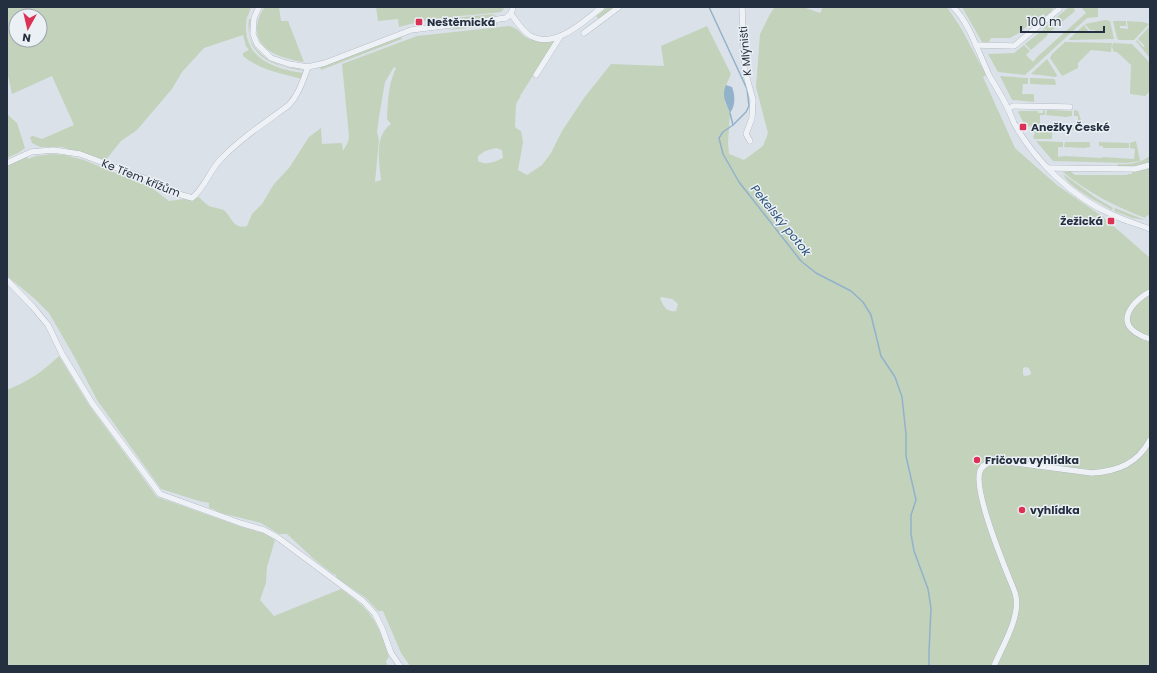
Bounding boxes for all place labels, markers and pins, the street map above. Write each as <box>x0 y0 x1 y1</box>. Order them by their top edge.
place label: Neštěmická <box>427 14 495 30</box>
marker: Neštěmická <box>414 17 424 27</box>
place label: Anežky České <box>1031 119 1110 135</box>
marker: Anežky České <box>1018 122 1028 132</box>
place label: Žežická <box>1060 213 1103 229</box>
marker: Žežická <box>1106 216 1116 226</box>
place label: Fričova vyhlídka <box>985 452 1079 468</box>
marker: Fričova vyhlídka <box>972 455 982 465</box>
place label: vyhlídka <box>1030 502 1080 518</box>
marker: vyhlídka <box>1017 505 1027 515</box>

